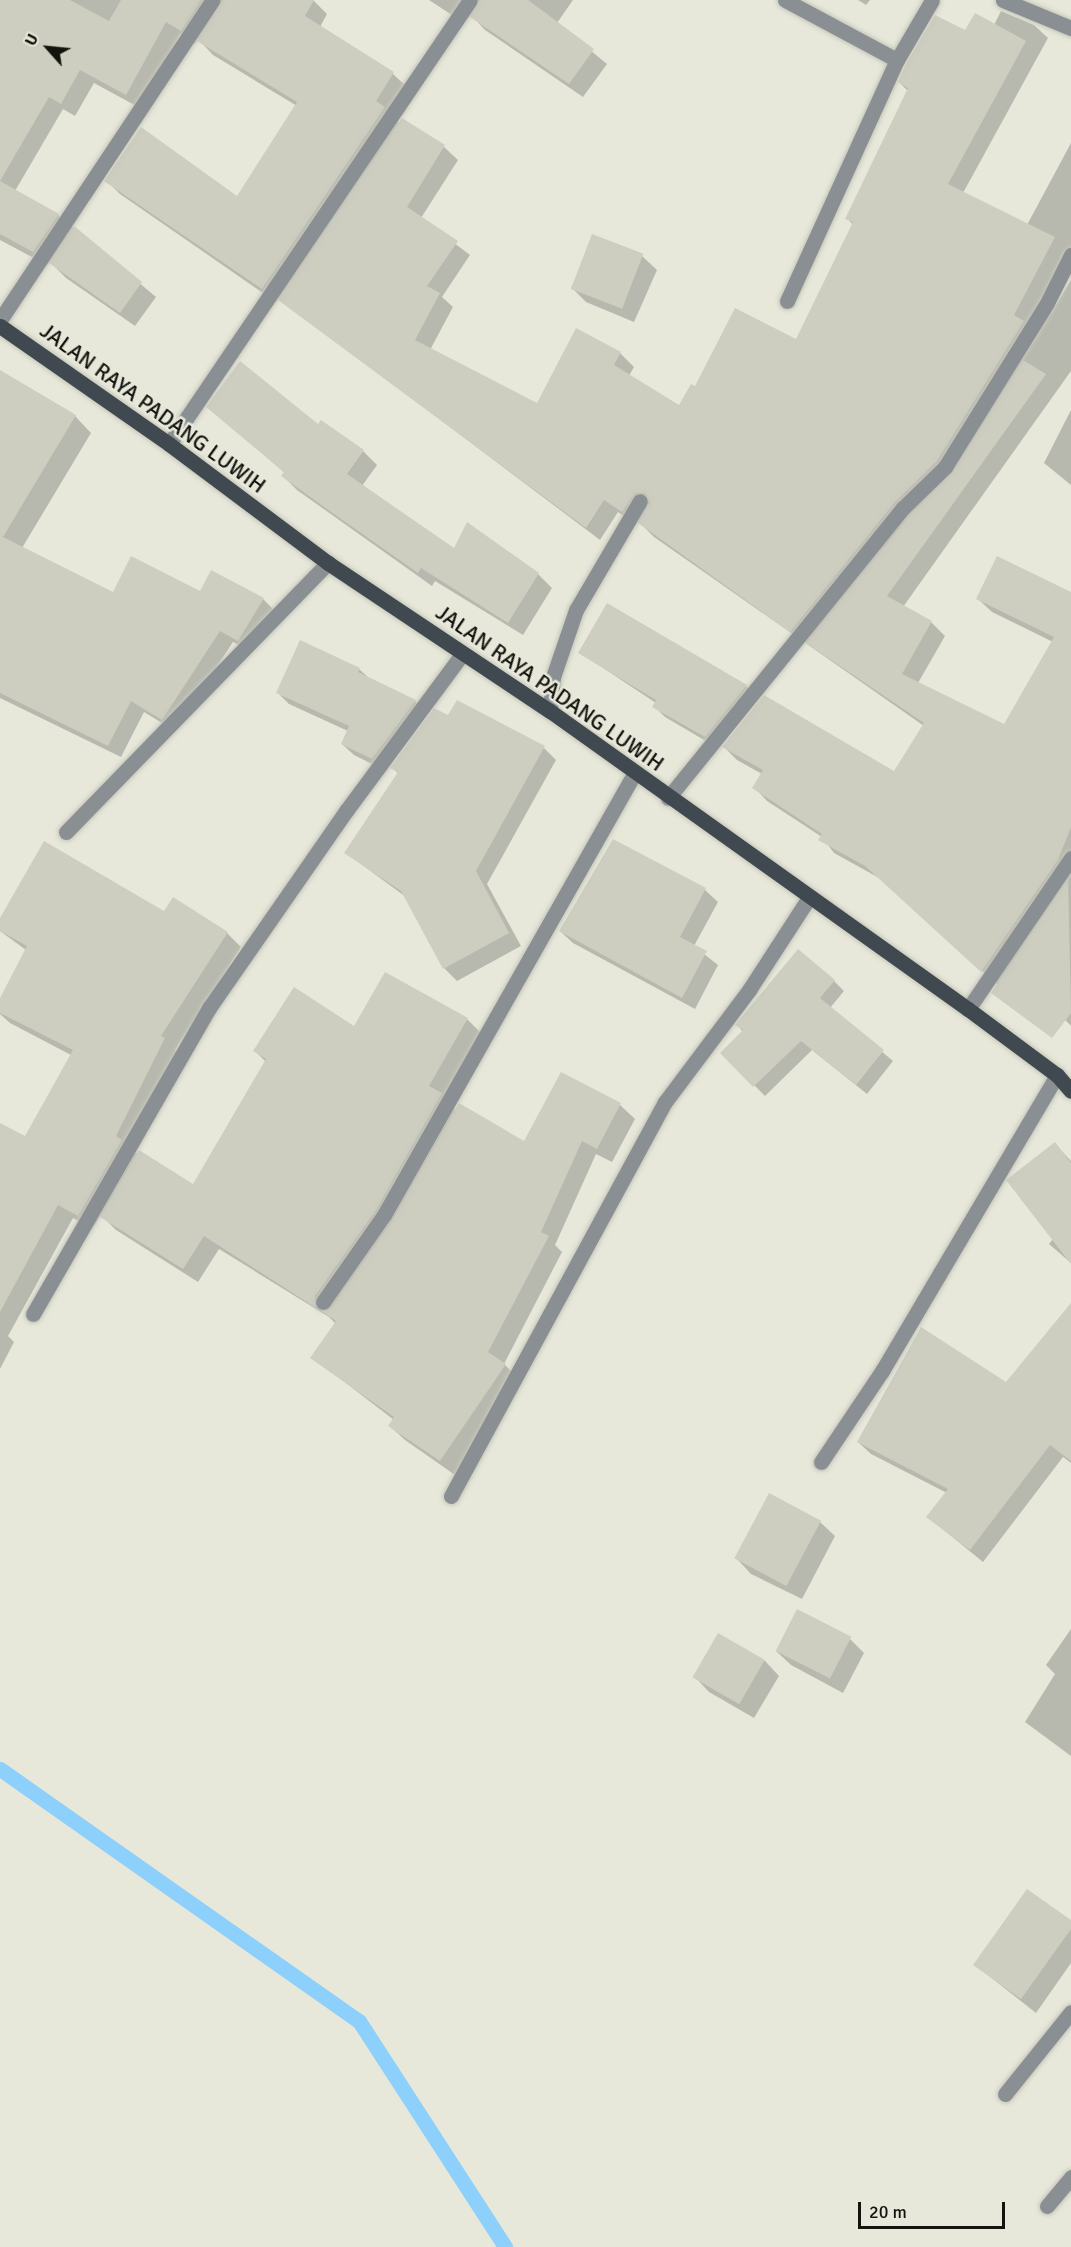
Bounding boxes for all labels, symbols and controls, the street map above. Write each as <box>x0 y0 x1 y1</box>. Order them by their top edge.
north arrow <box>18 18 78 78</box>
text: U <box>21 30 43 49</box>
street label: JALAN RAYA PADANG LUWIH <box>35 317 271 499</box>
street label: JALAN RAYA PADANG LUWIH <box>431 599 669 777</box>
scale bar <box>861 2190 1008 2228</box>
text: 20 m <box>869 2201 907 2223</box>

